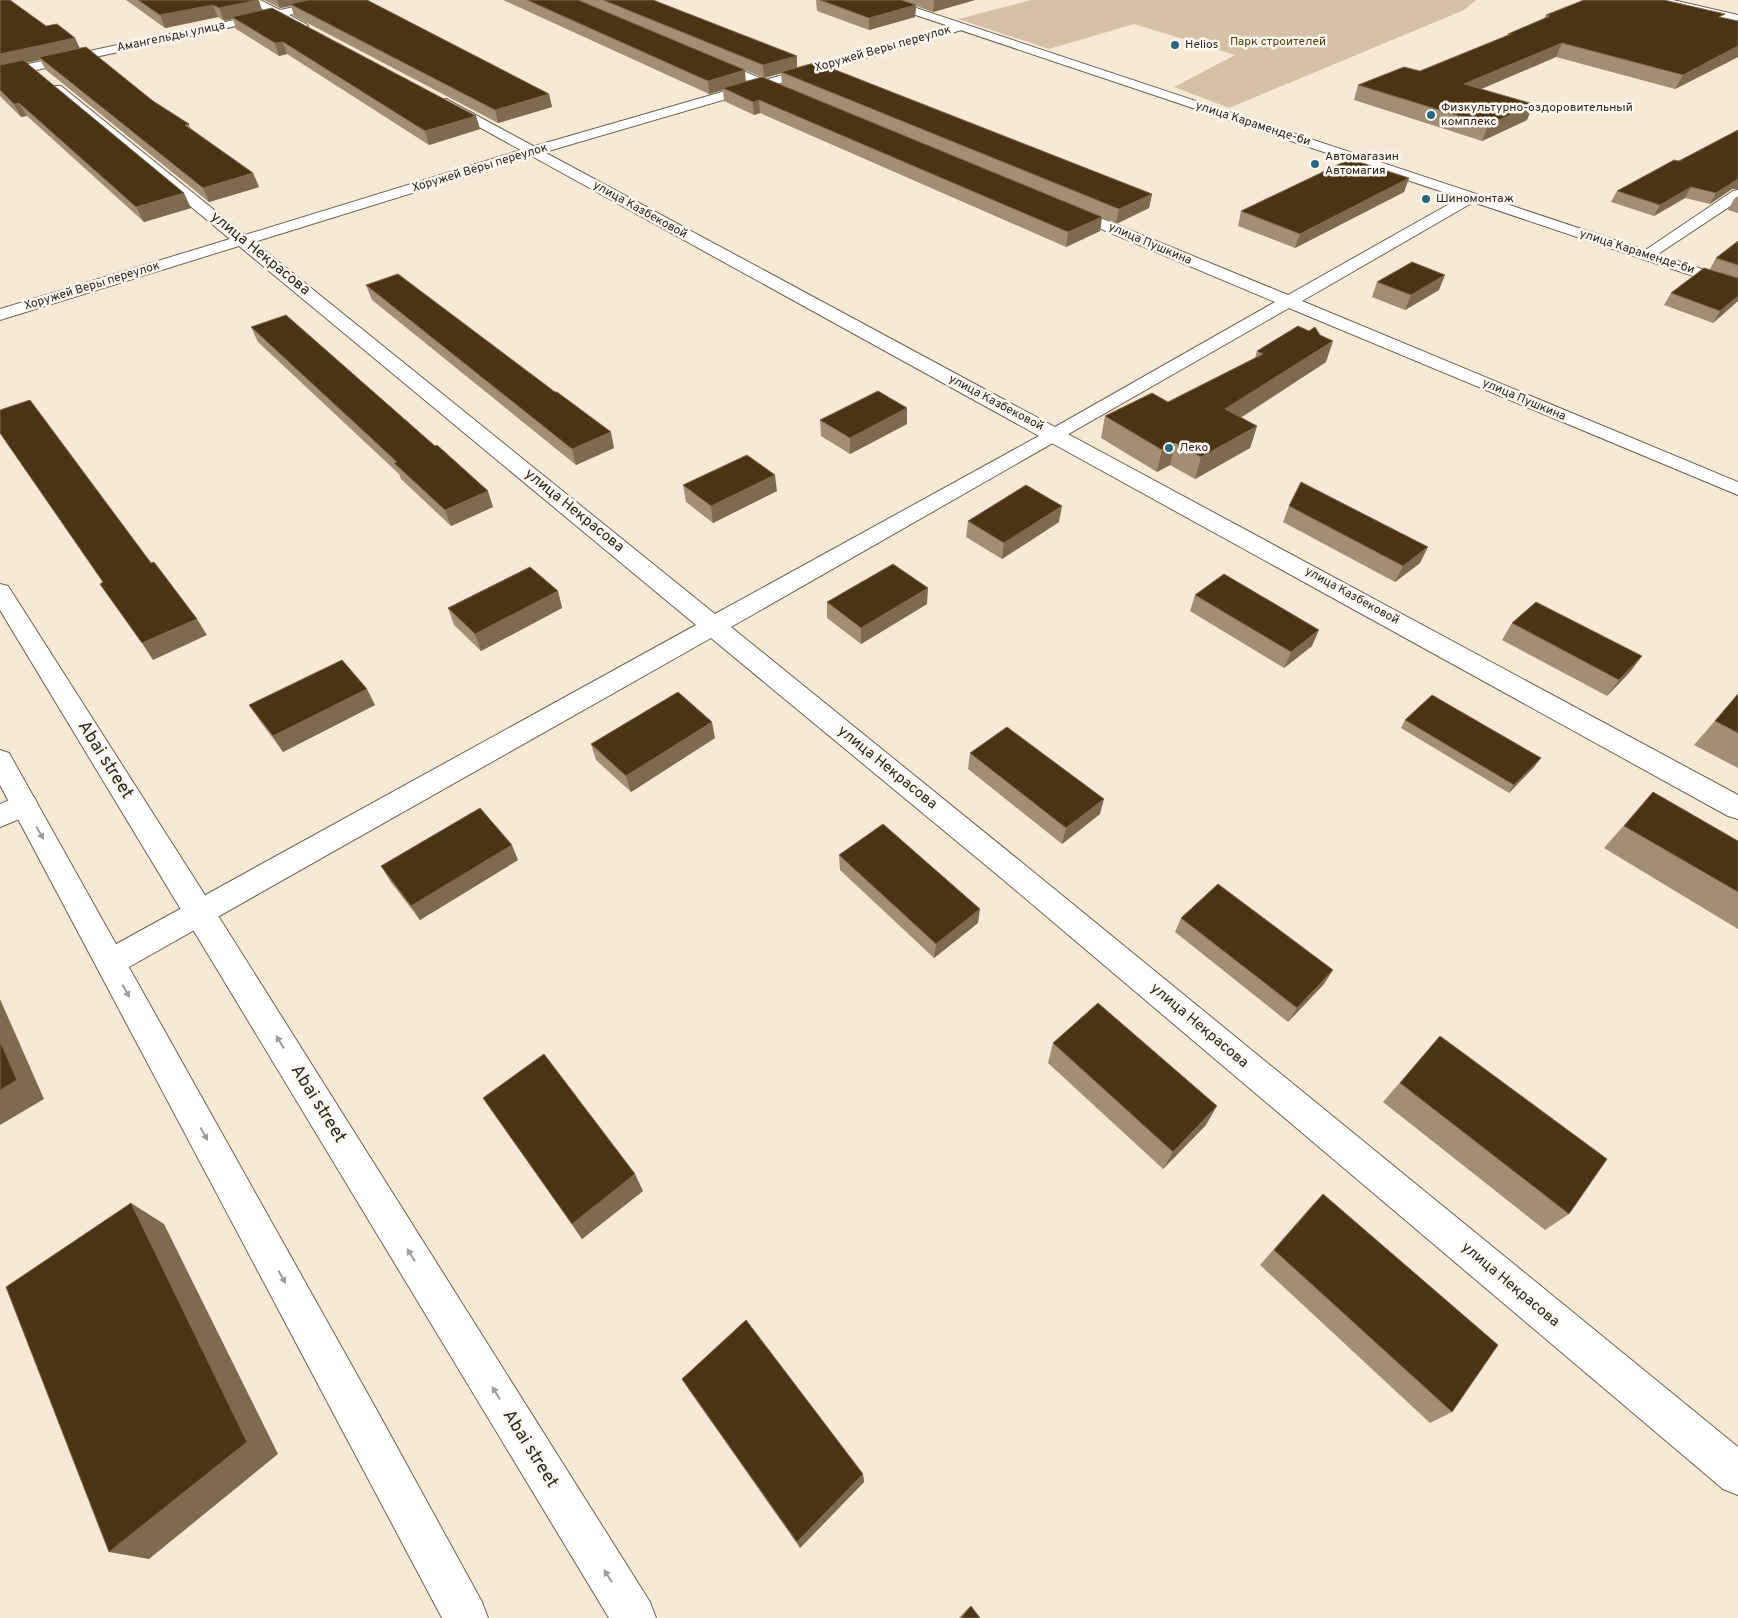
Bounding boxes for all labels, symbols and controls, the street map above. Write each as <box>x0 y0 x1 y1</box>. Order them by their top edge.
street label: Амангельды улица <box>116 18 226 56</box>
street label: Хоружей Веры переулок <box>813 22 953 76</box>
park label: Парк строителей <box>1230 34 1326 50</box>
place label: Helios <box>1185 37 1218 53</box>
marker: Helios <box>1169 39 1181 51</box>
street label: улица Караменде-би <box>1193 98 1313 150</box>
place label: Физкультурно-оздоровительный комплекс <box>1441 100 1633 130</box>
marker: Физкультурно-оздоровительный комплекс <box>1425 109 1437 121</box>
street label: Хоружей Веры переулок <box>410 140 550 196</box>
place label: Автомагазин Автомагия <box>1325 149 1399 179</box>
marker: Автомагазин Автомагия <box>1309 158 1321 170</box>
street label: улица Казбековой <box>590 177 690 243</box>
place label: Шиномонтаж <box>1436 191 1514 207</box>
marker: Шиномонтаж <box>1420 193 1432 205</box>
street label: улица Некрасова <box>206 208 314 300</box>
street label: улица Пушкина <box>1106 219 1194 269</box>
street label: улица Караменде-би <box>1577 226 1697 278</box>
street label: Хоружей Веры переулок <box>22 258 162 314</box>
street label: улица Казбековой <box>946 371 1046 435</box>
street label: улица Пушкина <box>1480 375 1568 425</box>
place label: Леко <box>1179 440 1209 456</box>
marker: Леко <box>1163 442 1175 454</box>
street label: улица Некрасова <box>520 465 628 557</box>
street label: улица Казбековой <box>1302 563 1402 629</box>
street label: Abai street <box>72 717 138 803</box>
street label: улица Некрасова <box>833 722 941 814</box>
one-way arrow <box>36 826 44 841</box>
street label: улица Некрасова <box>1146 979 1252 1073</box>
one-way arrow <box>122 985 131 998</box>
one-way arrow <box>275 1035 284 1048</box>
street label: Abai street <box>285 1061 351 1147</box>
one-way arrow <box>200 1127 208 1141</box>
street label: улица Некрасова <box>1457 1238 1563 1332</box>
one-way arrow <box>406 1248 415 1261</box>
one-way arrow <box>278 1269 286 1284</box>
one-way arrow <box>491 1387 500 1400</box>
street label: Abai street <box>497 1406 563 1492</box>
one-way arrow <box>604 1570 613 1583</box>

